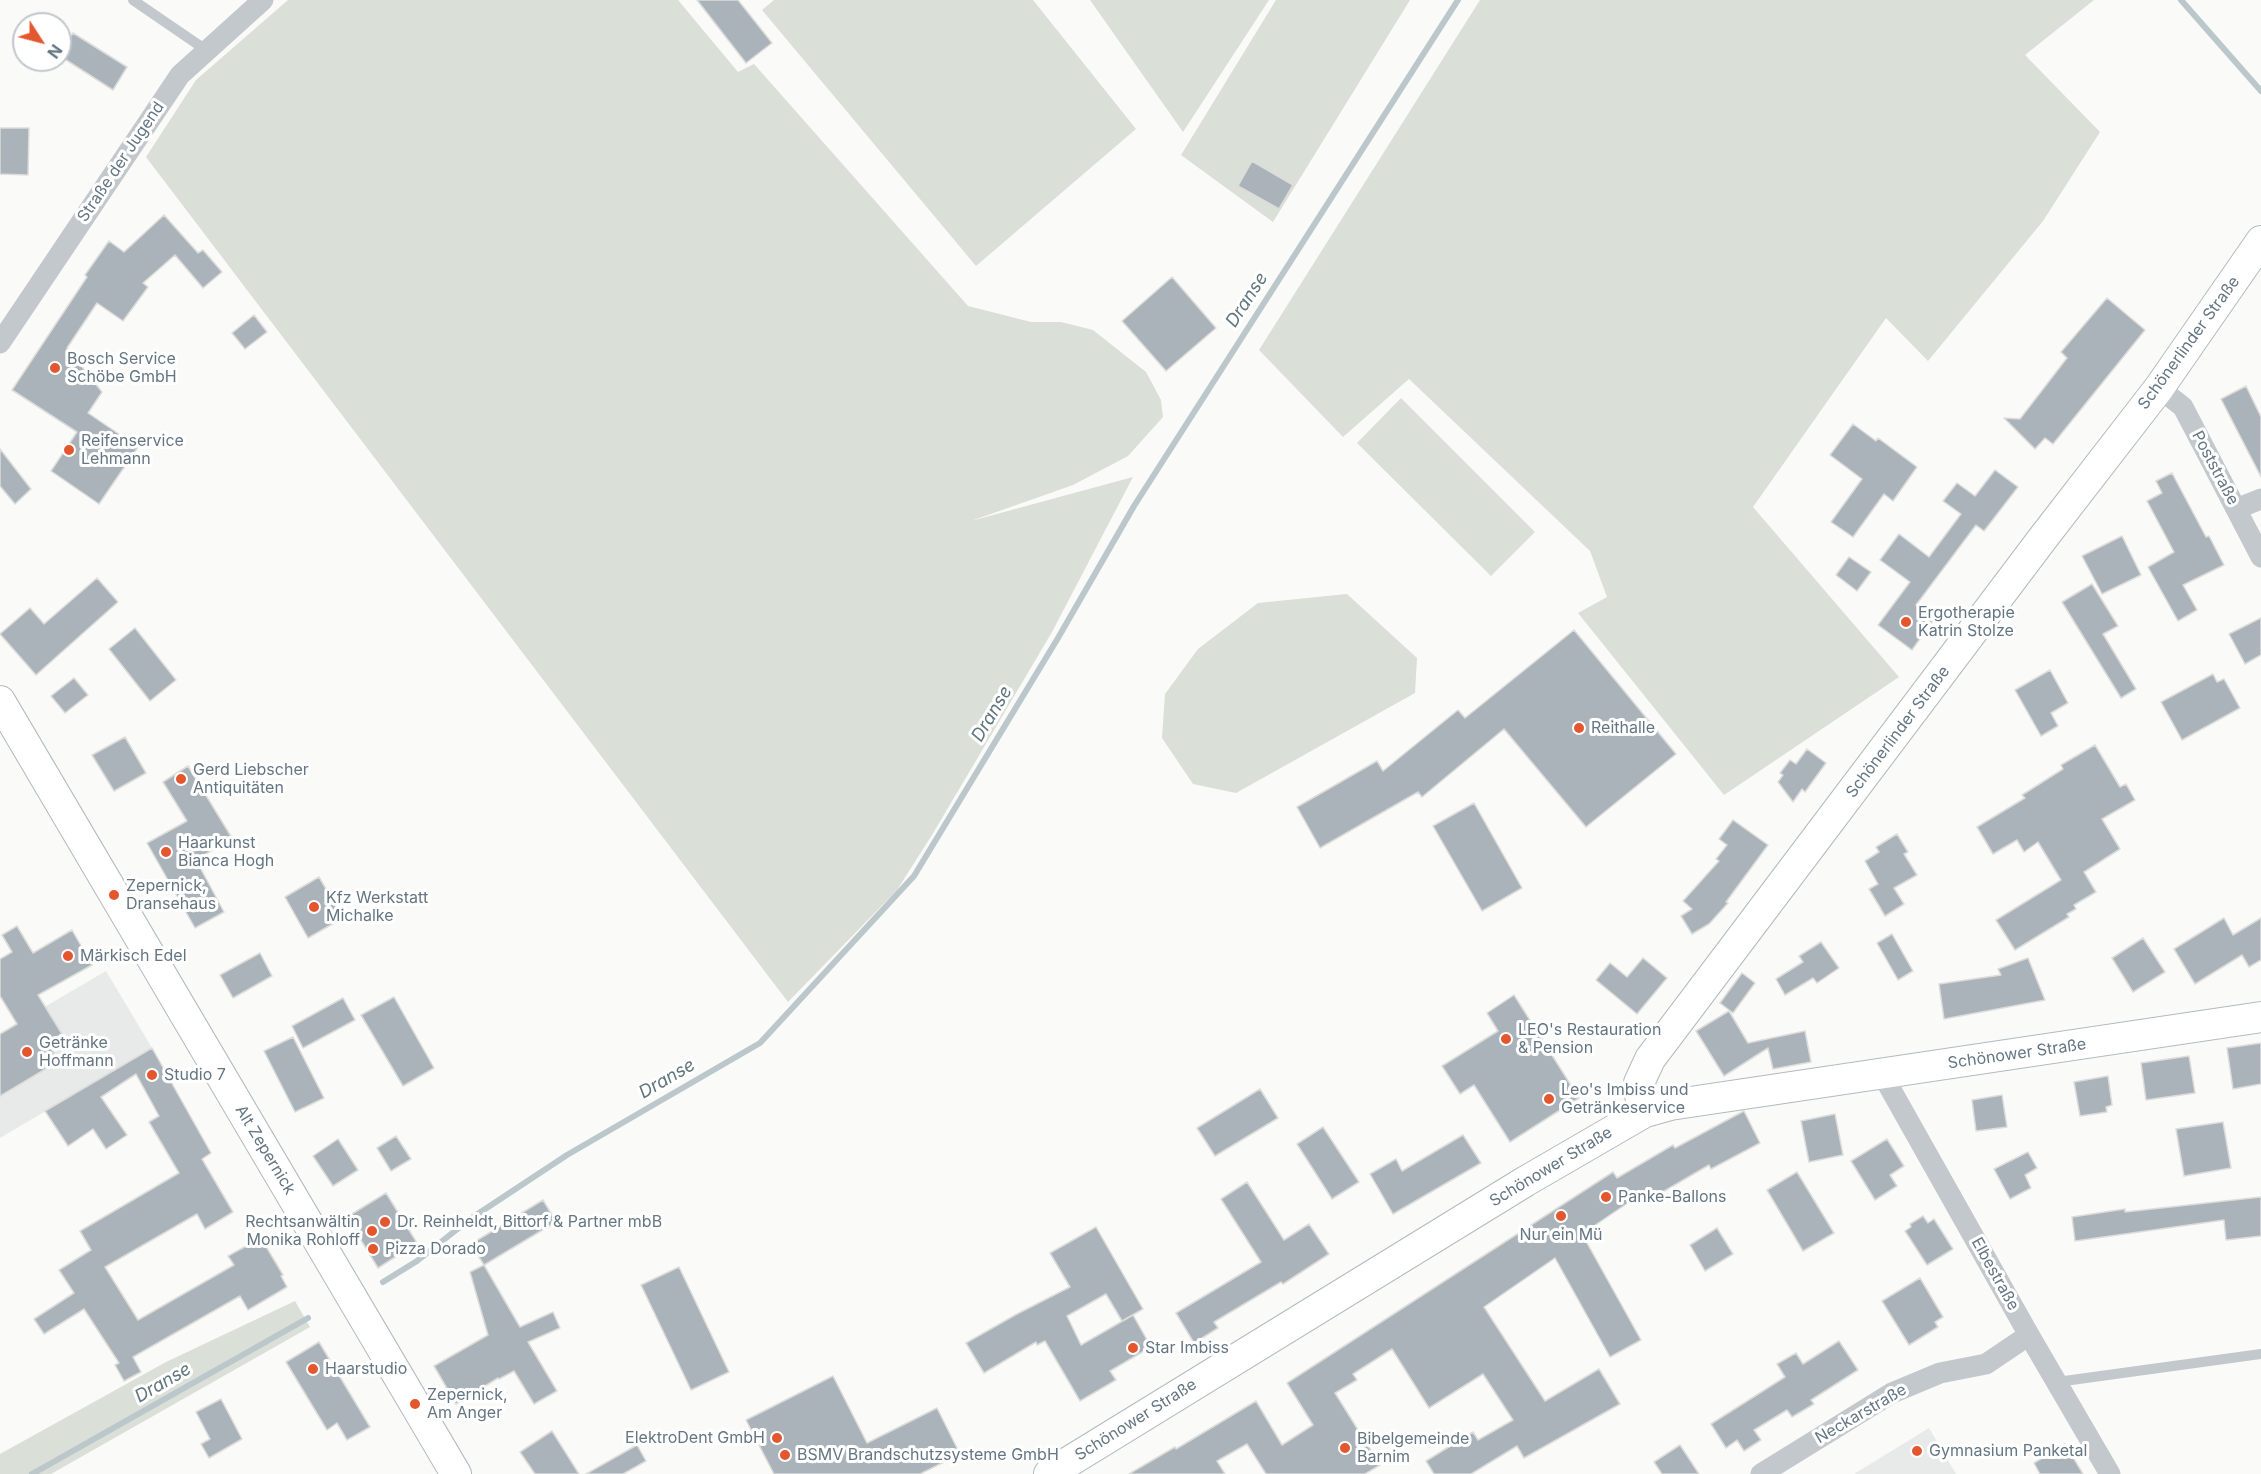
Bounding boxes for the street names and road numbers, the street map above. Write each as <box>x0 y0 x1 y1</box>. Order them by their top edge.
street label: Straße der Jugend <box>74 98 168 226</box>
street label: Schönerlinder Straße <box>2134 273 2244 413</box>
street label: Poststraße <box>2187 428 2243 508</box>
street label: Schönerlinder Straße <box>1842 662 1954 802</box>
street label: Schönower Straße <box>1947 1035 2087 1073</box>
street label: Alt Zepernick <box>231 1102 299 1198</box>
street label: Schönower Straße <box>1486 1123 1616 1211</box>
street label: Elbestraße <box>1967 1234 2023 1314</box>
street label: Schönower Straße <box>1072 1375 1200 1465</box>
street label: Neckarstraße <box>1812 1380 1910 1448</box>

